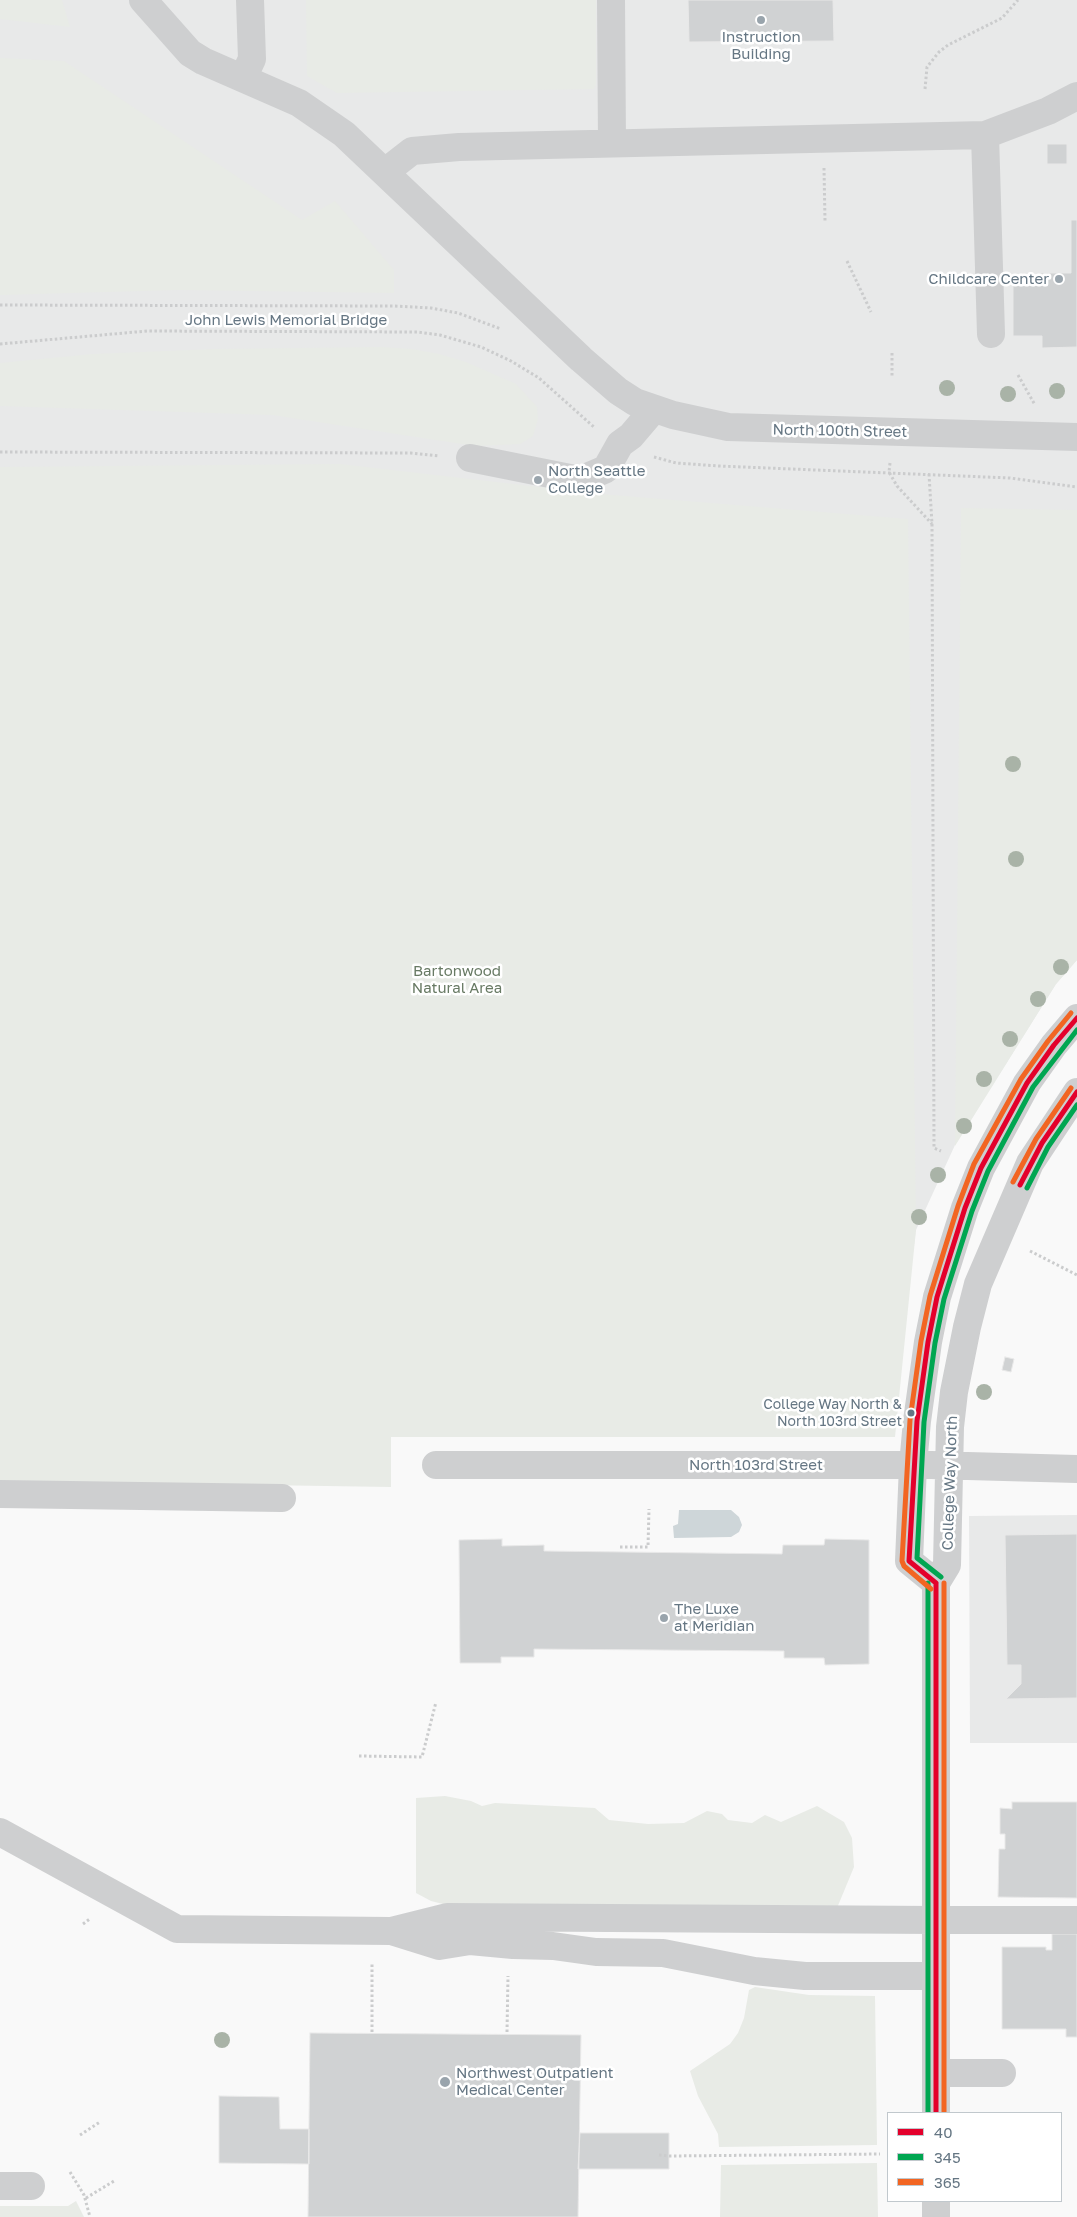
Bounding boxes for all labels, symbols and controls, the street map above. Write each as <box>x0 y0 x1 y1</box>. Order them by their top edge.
marker: Instruction Building <box>755 14 767 26</box>
place label: Instruction Building <box>721 28 801 63</box>
place label: Childcare Center <box>928 270 1049 288</box>
marker: Childcare Center <box>1053 273 1065 285</box>
street label: John Lewis Memorial Bridge <box>185 311 387 329</box>
street label: North 100th Street <box>772 421 908 441</box>
place label: North Seattle College <box>548 462 645 497</box>
marker: North Seattle College <box>532 474 544 486</box>
park label: Bartonwood Natural Area <box>412 962 502 997</box>
place label: College Way North & North 103rd Street <box>763 1397 902 1430</box>
marker: College Way North & North 103rd Street <box>906 1408 916 1418</box>
street label: College Way North <box>939 1415 961 1551</box>
street label: North 103rd Street <box>689 1456 823 1474</box>
place label: The Luxe at Meridian <box>674 1600 754 1635</box>
marker: The Luxe at Meridian <box>658 1612 670 1624</box>
place label: Northwest Outpatient Medical Center <box>456 2064 614 2099</box>
marker: Northwest Outpatient Medical Center <box>438 2075 452 2089</box>
legend <box>887 2112 1062 2202</box>
text: 40 <box>934 2123 952 2141</box>
text: 345 <box>934 2148 961 2166</box>
text: 365 <box>934 2173 961 2191</box>

